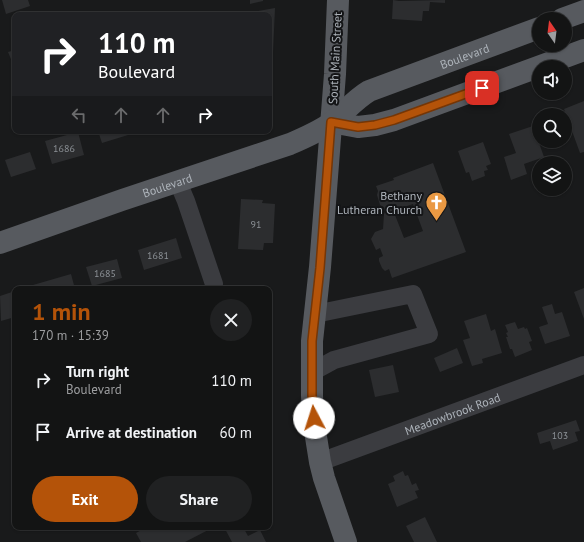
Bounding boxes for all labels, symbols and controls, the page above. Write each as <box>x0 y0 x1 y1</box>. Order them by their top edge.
street label: South Main Street <box>325 12 345 104</box>
north arrow <box>532 12 572 52</box>
map controls <box>532 12 572 196</box>
text: 110 m <box>98 24 175 61</box>
icon: right <box>32 28 84 80</box>
street label: Boulevard <box>438 40 491 72</box>
text: Boulevard <box>98 60 175 83</box>
button: sound <box>532 60 572 100</box>
pin <box>465 71 499 105</box>
icon: arrive <box>471 77 493 99</box>
icon: left <box>68 104 90 126</box>
icon: ahead <box>110 104 132 126</box>
icon: ahead <box>152 104 174 126</box>
icon: right <box>194 104 216 126</box>
button: search <box>532 108 572 148</box>
house number: 1686 <box>53 142 75 155</box>
button: layers <box>532 156 572 196</box>
street label: Boulevard <box>140 170 194 200</box>
place label: Bethany Lutheran Church <box>337 188 422 217</box>
church icon: Bethany Lutheran Church <box>424 189 450 222</box>
house number: 91 <box>251 218 261 231</box>
house number: 1681 <box>147 249 169 262</box>
house number: 1685 <box>94 267 116 280</box>
text: 1 min <box>32 296 91 327</box>
button: close <box>210 299 252 341</box>
text: 170 m · 15:39 <box>32 327 109 344</box>
text: Turn right <box>66 362 129 381</box>
icon: right <box>32 369 54 391</box>
text: 110 m <box>211 371 252 390</box>
text: Boulevard <box>66 381 122 398</box>
street label: Meadowbrook Road <box>403 389 502 438</box>
position arrow <box>293 397 335 439</box>
icon: arrive <box>32 421 54 443</box>
text: Arrive at destination <box>66 423 197 442</box>
text: 60 m <box>219 423 252 442</box>
house number: 103 <box>552 429 568 442</box>
button: Exit <box>32 476 138 522</box>
button: Share <box>146 476 252 522</box>

